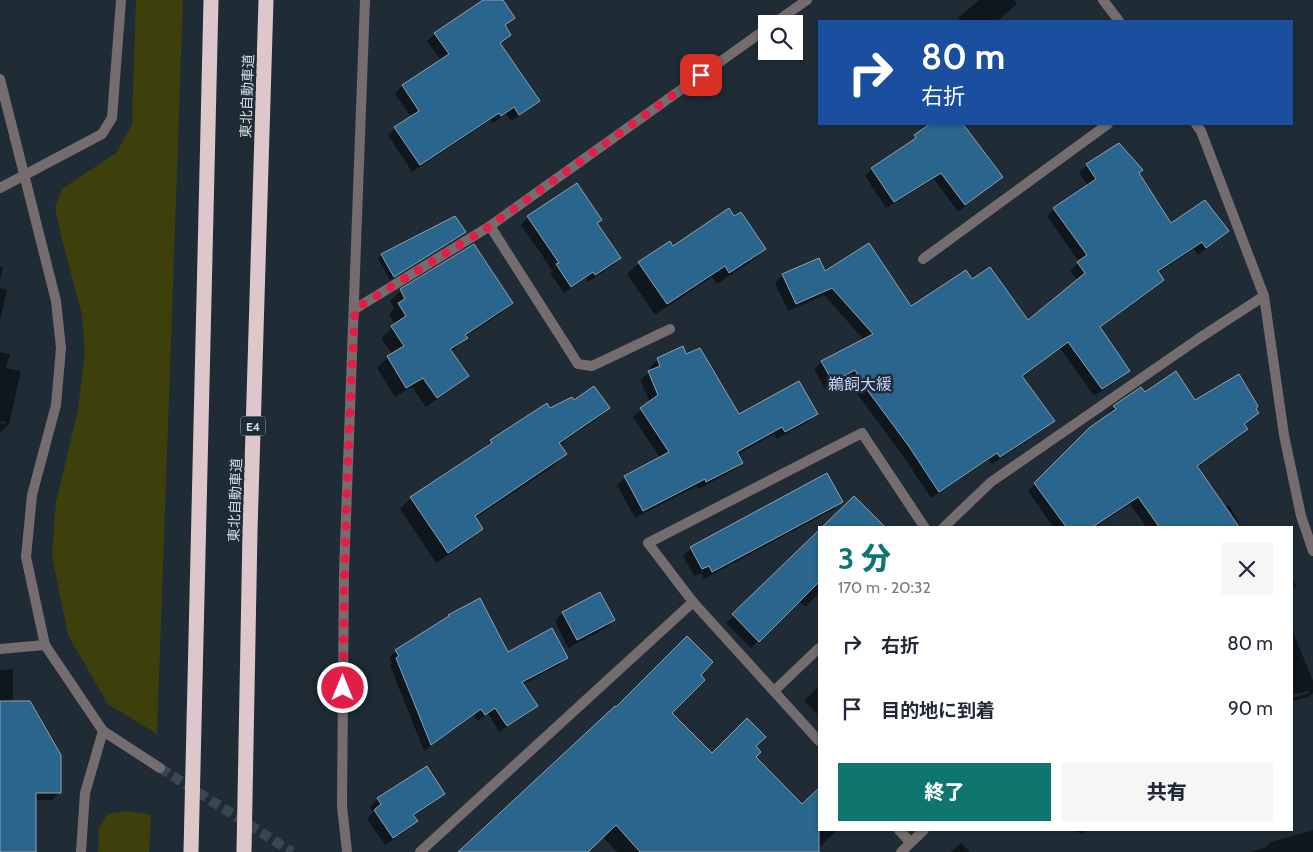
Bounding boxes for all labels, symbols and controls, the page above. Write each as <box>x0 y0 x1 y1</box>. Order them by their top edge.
map controls <box>758 15 803 60</box>
button: search <box>758 15 803 60</box>
text: 80 m <box>921 35 1005 78</box>
icon: right <box>838 40 903 105</box>
street label: 東北自動車道 <box>237 54 257 138</box>
pin <box>680 54 722 96</box>
icon: arrive <box>687 61 715 89</box>
text: 右折 <box>921 83 965 110</box>
district label: 鵜飼大緩 <box>828 375 892 394</box>
road number: E4 <box>240 416 266 436</box>
street label: 東北自動車道 <box>225 458 245 542</box>
text: 3 分 <box>838 540 891 577</box>
button: close <box>1221 543 1273 595</box>
text: 170 m · 20:32 <box>838 578 931 597</box>
icon: right <box>838 630 866 658</box>
text: 80 m <box>1227 632 1273 655</box>
text: 右折 <box>881 634 919 657</box>
position arrow <box>316 661 368 713</box>
icon: arrive <box>838 695 866 723</box>
text: 90 m <box>1228 697 1273 720</box>
text: 目的地に到着 <box>881 699 995 722</box>
button: 終了 <box>838 763 1051 821</box>
button: 共有 <box>1061 763 1273 821</box>

